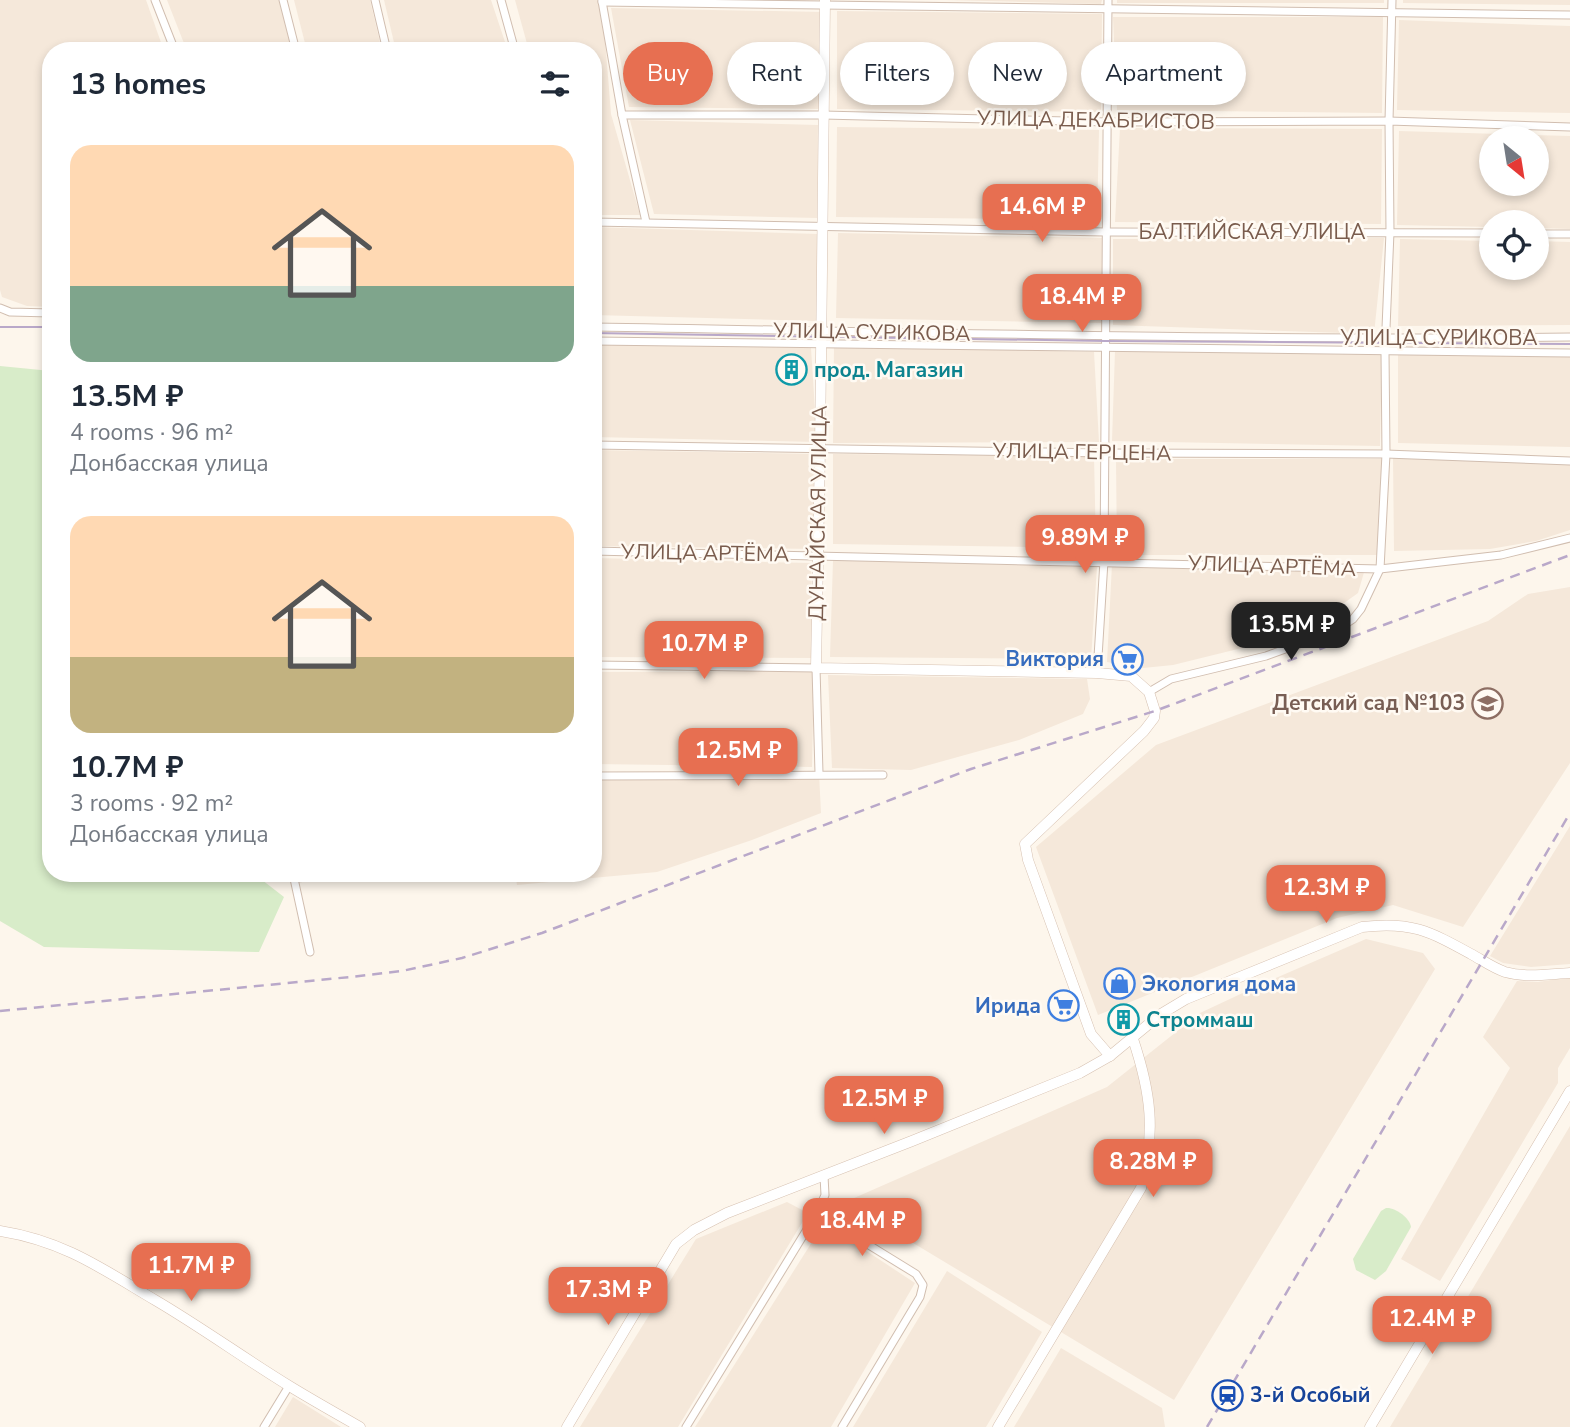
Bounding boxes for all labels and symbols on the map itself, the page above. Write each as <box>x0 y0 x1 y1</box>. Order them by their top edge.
street label: УЛИЦА ДЕКАБРИСТОВ <box>976 104 1215 136</box>
north arrow <box>1479 126 1549 196</box>
pin: 14.6M ₽ <box>977 184 1107 244</box>
street label: БАЛТИЙСКАЯ УЛИЦА <box>1139 218 1365 246</box>
pin: 18.4M ₽ <box>1017 274 1147 334</box>
street label: УЛИЦА СУРИКОВА <box>772 316 971 348</box>
street label: УЛИЦА СУРИКОВА <box>1339 324 1538 352</box>
building icon: прод. Магазин <box>774 353 808 387</box>
place label: прод. Магазин <box>814 356 964 384</box>
street label: ДУНАЙСКАЯ УЛИЦА <box>802 405 834 621</box>
street label: УЛИЦА ГЕРЦЕНА <box>991 436 1172 468</box>
pin: 9.89M ₽ <box>1020 516 1150 575</box>
street label: УЛИЦА АРТЁМА <box>620 538 789 568</box>
street label: УЛИЦА АРТЁМА <box>1186 549 1357 583</box>
pin: 13.5M ₽ <box>1226 602 1356 662</box>
pin: 10.7M ₽ <box>639 622 769 681</box>
supermarket icon: Виктория <box>1110 642 1144 676</box>
place label: Виктория <box>1006 645 1104 673</box>
school or university icon: Детский сад №103 <box>1471 686 1505 720</box>
place label: Детский сад №103 <box>1272 689 1465 717</box>
pin: 12.5M ₽ <box>673 728 803 788</box>
pin: 12.3M ₽ <box>1261 866 1391 925</box>
shop icon: Экология дома <box>1102 967 1136 1001</box>
place label: Экология дома <box>1142 970 1296 998</box>
supermarket icon: Ирида <box>1047 989 1081 1023</box>
place label: Ирида <box>975 992 1041 1020</box>
building icon: Строммаш <box>1106 1003 1140 1037</box>
place label: Строммаш <box>1146 1006 1254 1034</box>
pin: 12.5M ₽ <box>819 1076 949 1136</box>
pin: 8.28M ₽ <box>1088 1140 1218 1199</box>
pin: 18.4M ₽ <box>797 1198 927 1258</box>
pin: 11.7M ₽ <box>126 1244 256 1303</box>
pin: 17.3M ₽ <box>543 1268 673 1327</box>
pin: 12.4M ₽ <box>1367 1296 1497 1356</box>
station icon: 3-й Особый <box>1210 1378 1244 1412</box>
place label: 3-й Особый <box>1250 1381 1371 1409</box>

